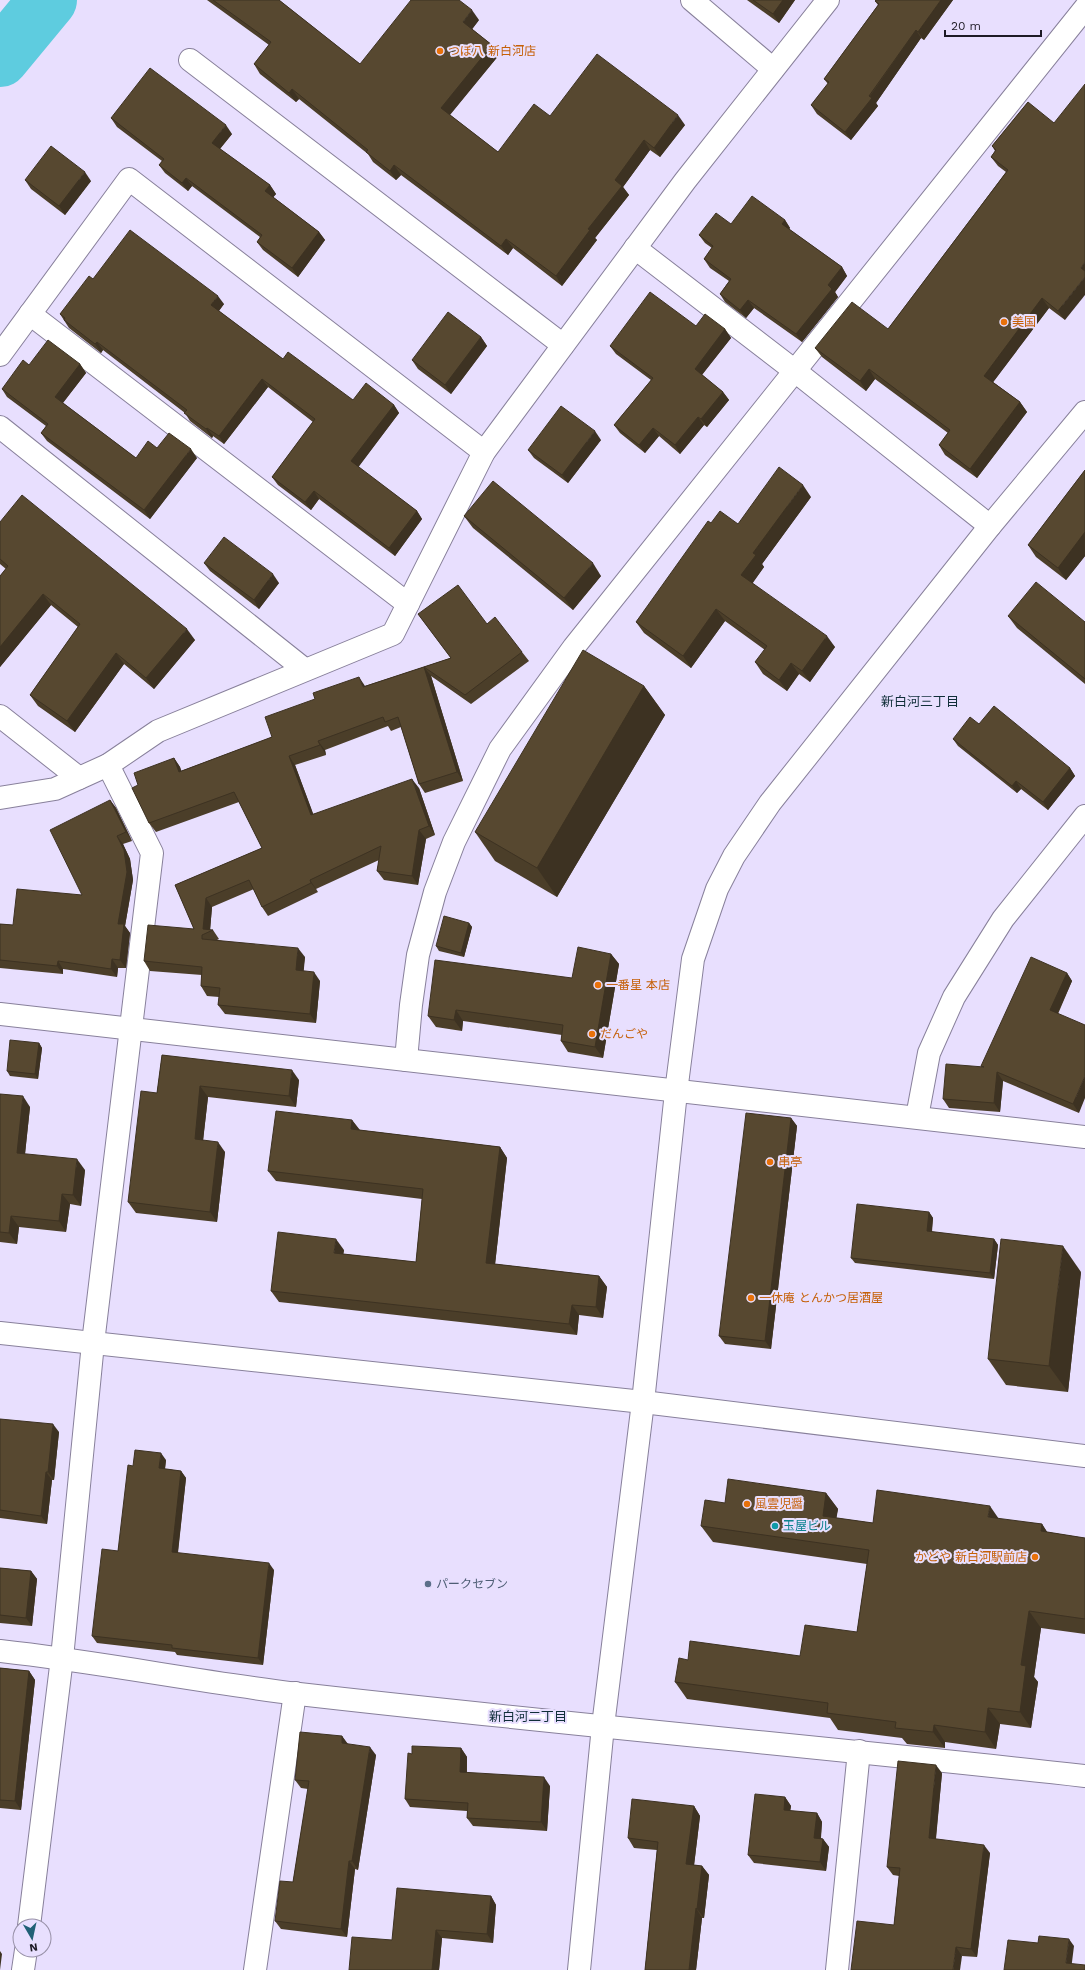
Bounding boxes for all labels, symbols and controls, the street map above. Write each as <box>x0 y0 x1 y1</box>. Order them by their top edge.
scale bar <box>945 12 1041 38</box>
text: 20 m <box>951 19 981 33</box>
place label: つぼ八 新白河店 <box>448 44 536 58</box>
marker: つぼ八 新白河店 <box>435 46 445 56</box>
place label: 美国 <box>1012 315 1036 329</box>
marker: 美国 <box>999 317 1009 327</box>
district label: 新白河三丁目 <box>881 694 959 709</box>
place label: 一番星 本店 <box>606 978 670 992</box>
marker: 一番星 本店 <box>593 980 603 990</box>
place label: だんごや <box>600 1027 648 1041</box>
marker: だんごや <box>587 1029 597 1039</box>
place label: 串亭 <box>778 1155 802 1169</box>
marker: 串亭 <box>765 1157 775 1167</box>
place label: 一休庵 とんかつ居酒屋 <box>759 1291 883 1305</box>
marker: 一休庵 とんかつ居酒屋 <box>746 1293 756 1303</box>
place label: 風雲児醤 <box>755 1497 803 1511</box>
marker: 風雲児醤 <box>742 1499 752 1509</box>
place label: 玉屋ビル <box>783 1519 831 1533</box>
marker: 玉屋ビル <box>770 1521 780 1531</box>
place label: かどや 新白河駅前店 <box>915 1550 1027 1564</box>
marker: かどや 新白河駅前店 <box>1030 1552 1040 1562</box>
place label: パークセブン <box>436 1577 508 1591</box>
marker: パークセブン <box>423 1579 433 1589</box>
district label: 新白河二丁目 <box>489 1709 567 1724</box>
north arrow <box>12 1918 52 1958</box>
text: N <box>28 1940 39 1954</box>

